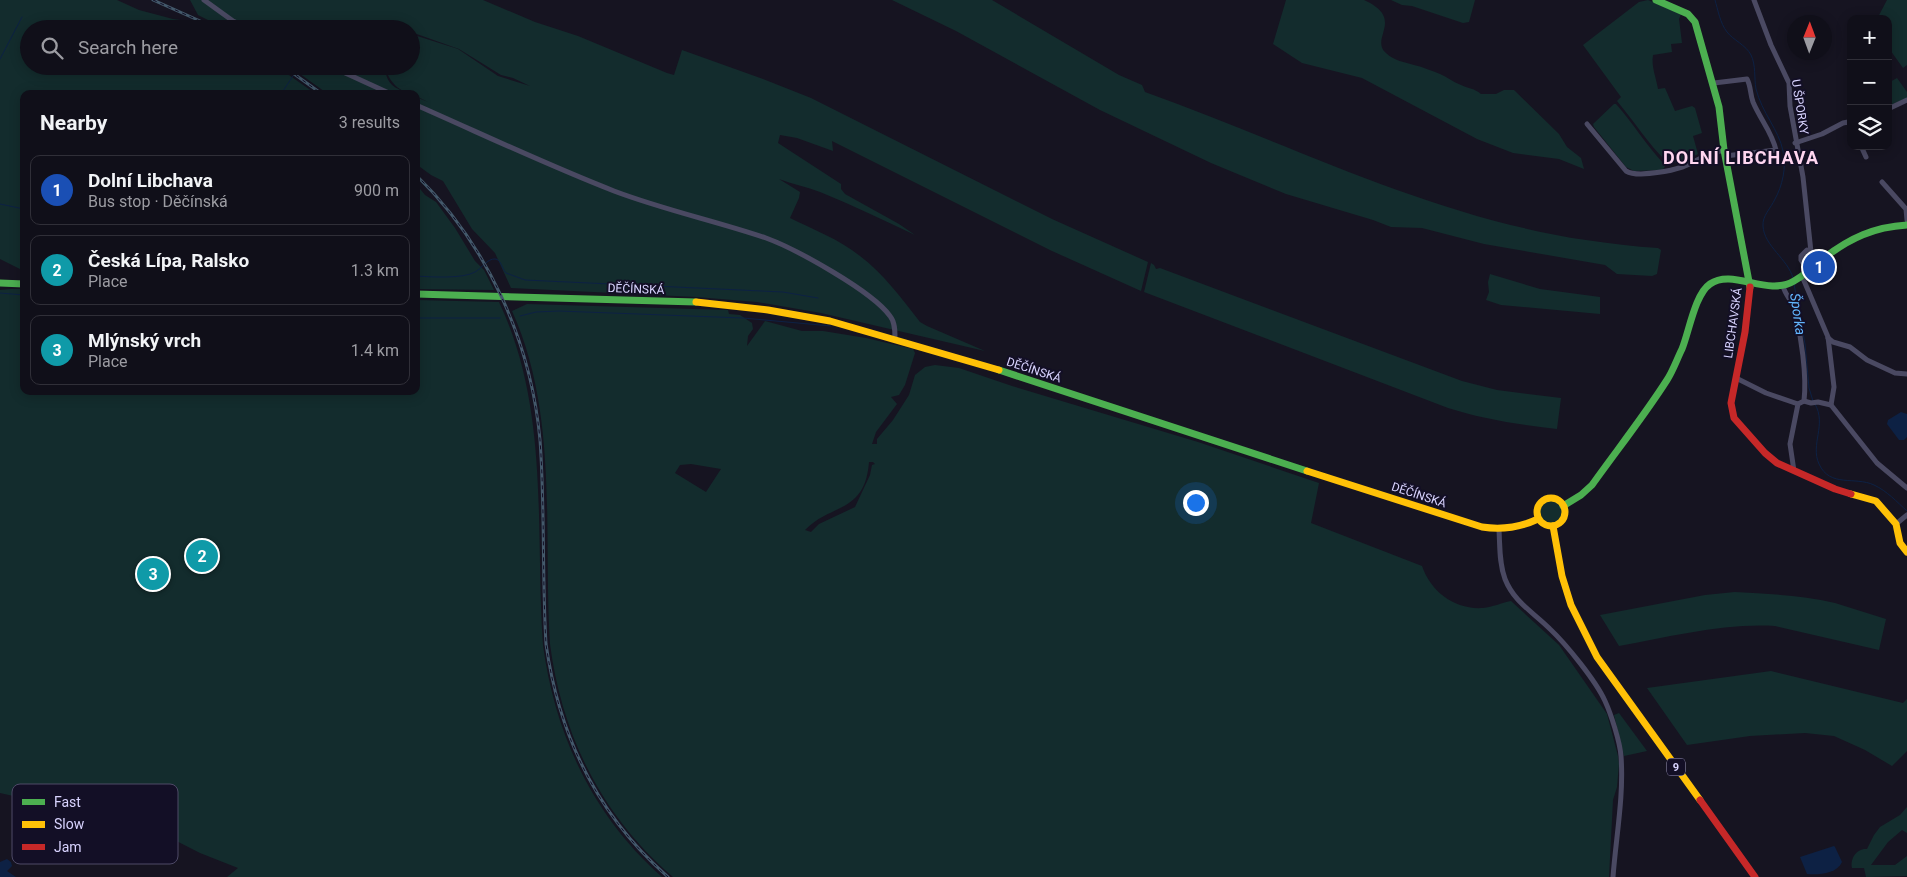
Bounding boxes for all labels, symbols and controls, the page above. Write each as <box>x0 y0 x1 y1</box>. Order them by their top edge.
north arrow <box>1787 15 1832 60</box>
map controls <box>1847 15 1892 150</box>
button: + <box>1847 15 1892 60</box>
search box <box>20 20 420 75</box>
icon: search <box>38 34 66 62</box>
text: Search here <box>78 36 178 59</box>
button: − <box>1847 60 1892 105</box>
street label: U ŠPORKY <box>1789 78 1812 136</box>
button: layers <box>1847 105 1892 150</box>
text: Nearby <box>40 111 107 135</box>
text: 3 results <box>339 113 400 132</box>
district label: DOLNÍ LIBCHAVA <box>1663 147 1819 168</box>
text: Dolní Libchava <box>88 169 213 192</box>
text: 1 <box>52 181 62 200</box>
text: 900 m <box>354 181 399 200</box>
text: Bus stop · Děčínská <box>88 192 228 211</box>
pin: 1 <box>1803 248 1835 286</box>
text: Česká Lípa, Ralsko <box>88 249 249 272</box>
text: 2 <box>52 261 62 280</box>
text: 1.3 km <box>351 261 399 280</box>
text: Place <box>88 272 128 291</box>
street label: DĚČÍNSKÁ <box>607 280 665 297</box>
street label: LIBCHAVSKÁ <box>1720 287 1745 359</box>
water label: Šporka <box>1787 292 1810 336</box>
text: Mlýnský vrch <box>88 329 201 352</box>
text: 3 <box>52 341 62 360</box>
text: 1.4 km <box>351 341 399 360</box>
text: Place <box>88 352 128 371</box>
street label: DĚČÍNSKÁ <box>1005 354 1064 385</box>
street label: DĚČÍNSKÁ <box>1390 479 1449 510</box>
your location <box>1183 490 1209 516</box>
pin: 2 <box>186 537 218 575</box>
pin: 3 <box>137 555 169 593</box>
road number: 9 <box>1667 759 1685 776</box>
legend <box>12 784 178 864</box>
text: Fast <box>54 794 81 810</box>
text: Slow <box>54 816 85 832</box>
text: Jam <box>54 839 82 855</box>

